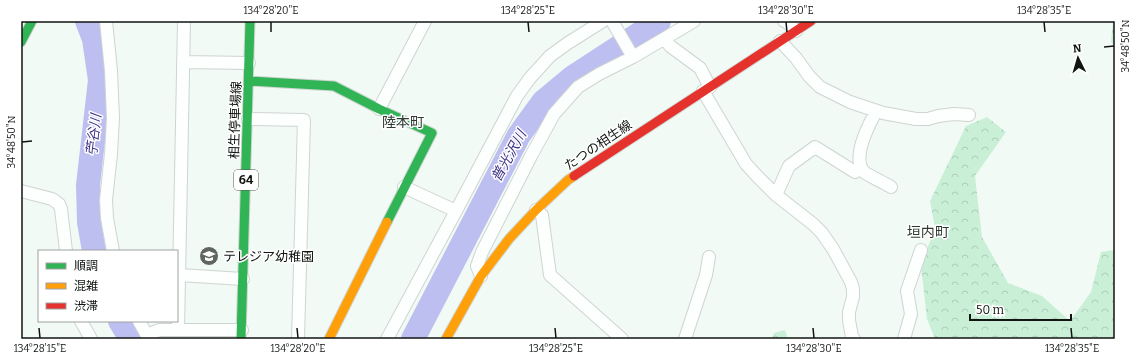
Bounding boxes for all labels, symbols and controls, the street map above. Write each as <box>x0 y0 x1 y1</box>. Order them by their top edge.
text: 134°28'20"E <box>243 5 299 17</box>
text: 134°28'25"E <box>501 5 555 17</box>
text: 134°28'30"E <box>758 5 814 17</box>
text: 134°28'35"E <box>1017 5 1071 17</box>
text: 34°48'50"N <box>1120 19 1132 73</box>
north arrow <box>1058 38 1098 78</box>
text: N <box>1072 42 1082 55</box>
street label: 相生停車場線 <box>226 81 244 159</box>
water label: 苧谷川 <box>83 111 105 157</box>
district label: 陸本町 <box>382 114 424 131</box>
text: 34°48'50"N <box>6 115 18 169</box>
street label: たつの相生線 <box>561 117 635 173</box>
water label: 普光沢川 <box>488 126 531 185</box>
road number: 64 <box>234 170 258 190</box>
district label: 垣内町 <box>907 224 949 241</box>
school or university icon: テレジア幼稚園 <box>198 245 220 267</box>
place label: テレジア幼稚園 <box>223 249 314 264</box>
legend <box>38 250 178 322</box>
text: 順調 <box>74 259 98 273</box>
text: 混雑 <box>74 279 98 293</box>
scale bar <box>970 296 1071 322</box>
text: 渋滞 <box>74 299 98 313</box>
text: 50 m <box>976 303 1005 317</box>
text: 134°28'15"E <box>14 343 66 355</box>
text: 134°28'20"E <box>270 343 326 355</box>
text: 134°28'25"E <box>529 343 583 355</box>
text: 134°28'30"E <box>786 343 842 355</box>
text: 134°28'35"E <box>1045 343 1099 355</box>

